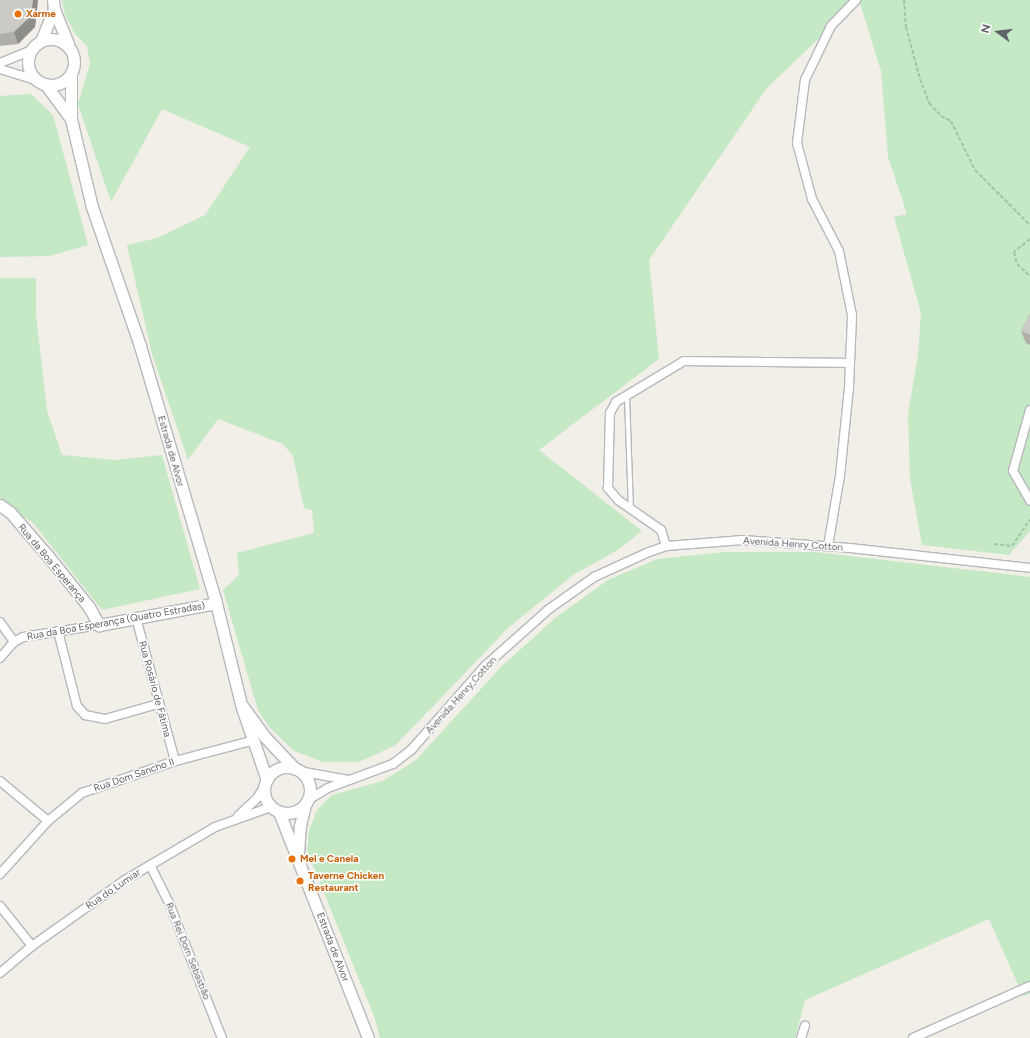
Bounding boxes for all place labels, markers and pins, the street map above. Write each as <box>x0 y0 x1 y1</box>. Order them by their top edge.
place label: Xarme <box>26 8 56 20</box>
marker: Xarme <box>13 9 23 19</box>
place label: Mel e Canela <box>300 853 358 865</box>
marker: Mel e Canela <box>287 854 297 864</box>
place label: Taverne Chicken Restaurant <box>308 869 384 892</box>
marker: Taverne Chicken Restaurant <box>295 876 305 886</box>

